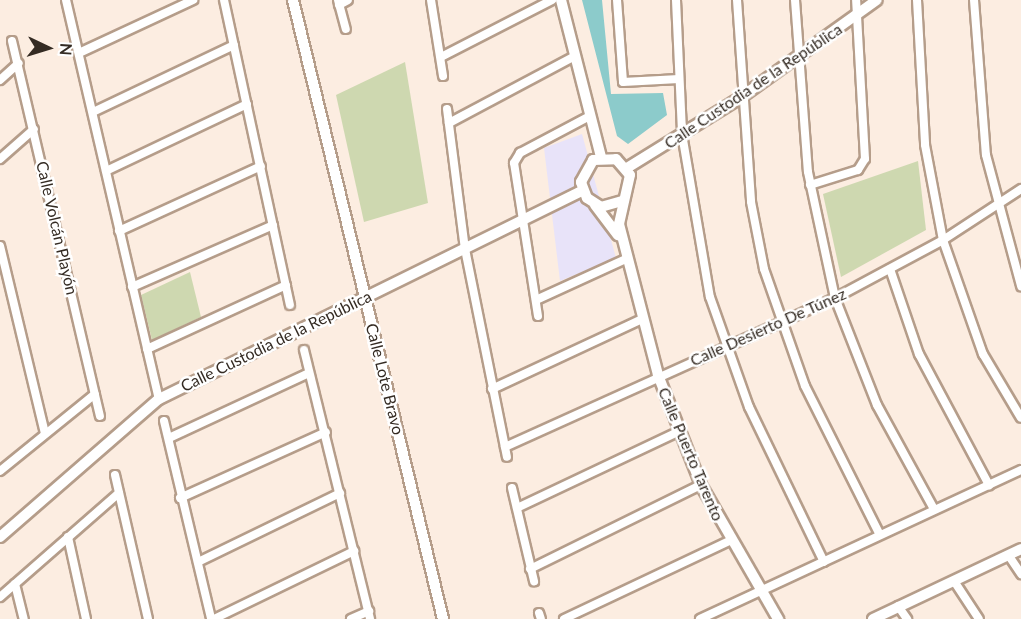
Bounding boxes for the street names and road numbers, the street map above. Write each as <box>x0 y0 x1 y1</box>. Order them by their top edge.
street label: Calle Custodia de la República <box>661 19 845 153</box>
street label: Calle Volcán Playón <box>32 159 82 297</box>
street label: Calle Desierto De Túnez <box>687 284 849 370</box>
street label: Calle Custodia de la República <box>177 286 375 396</box>
street label: Calle Lote Bravo <box>362 321 408 437</box>
street label: Calle Puerto Tarento <box>654 384 728 524</box>

